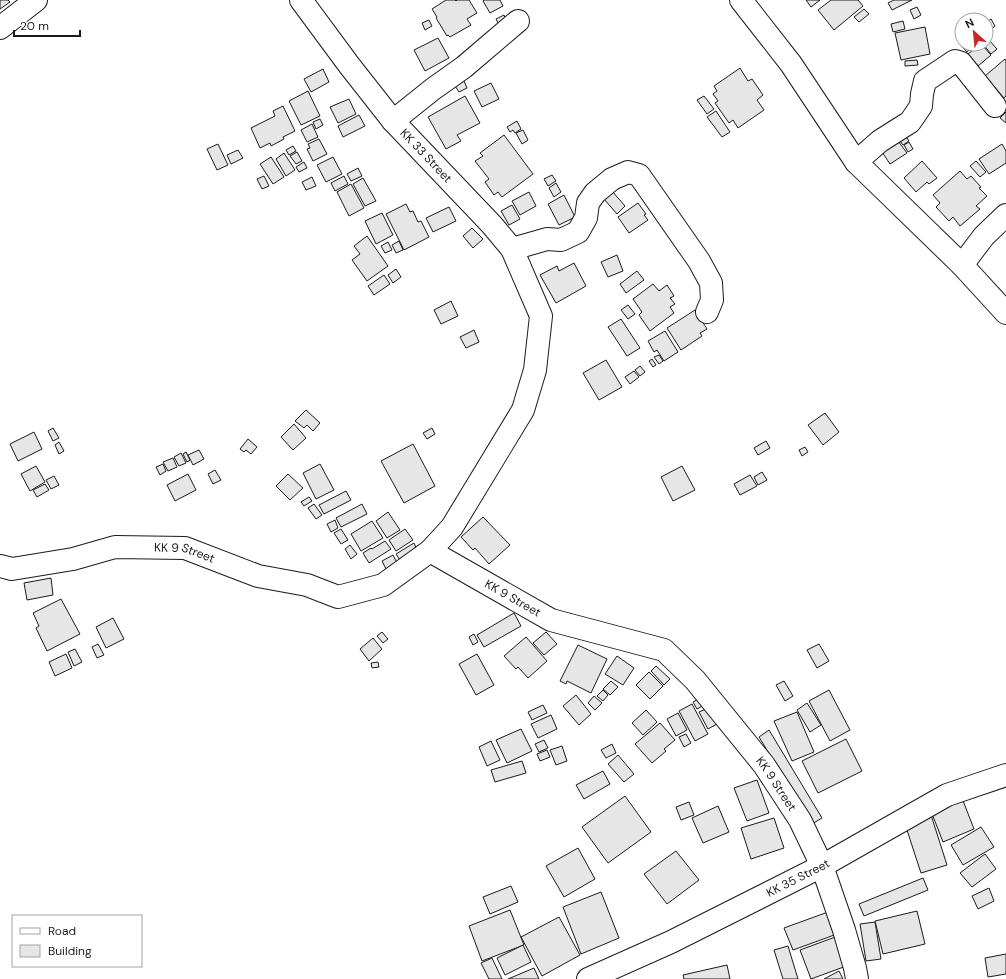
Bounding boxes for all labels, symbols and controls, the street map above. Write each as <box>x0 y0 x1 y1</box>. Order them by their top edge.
scale bar <box>14 12 80 38</box>
north arrow <box>954 12 994 52</box>
text: N <box>963 15 976 31</box>
text: 20 m <box>20 18 49 34</box>
street label: KK 33 Street <box>397 125 456 186</box>
street label: KK 9 Street <box>154 539 217 567</box>
street label: KK 9 Street <box>482 576 544 621</box>
street label: KK 9 Street <box>752 753 800 814</box>
street label: KK 35 Street <box>764 855 833 901</box>
legend <box>12 915 142 967</box>
text: Road <box>48 923 76 939</box>
text: Building <box>48 943 92 959</box>

